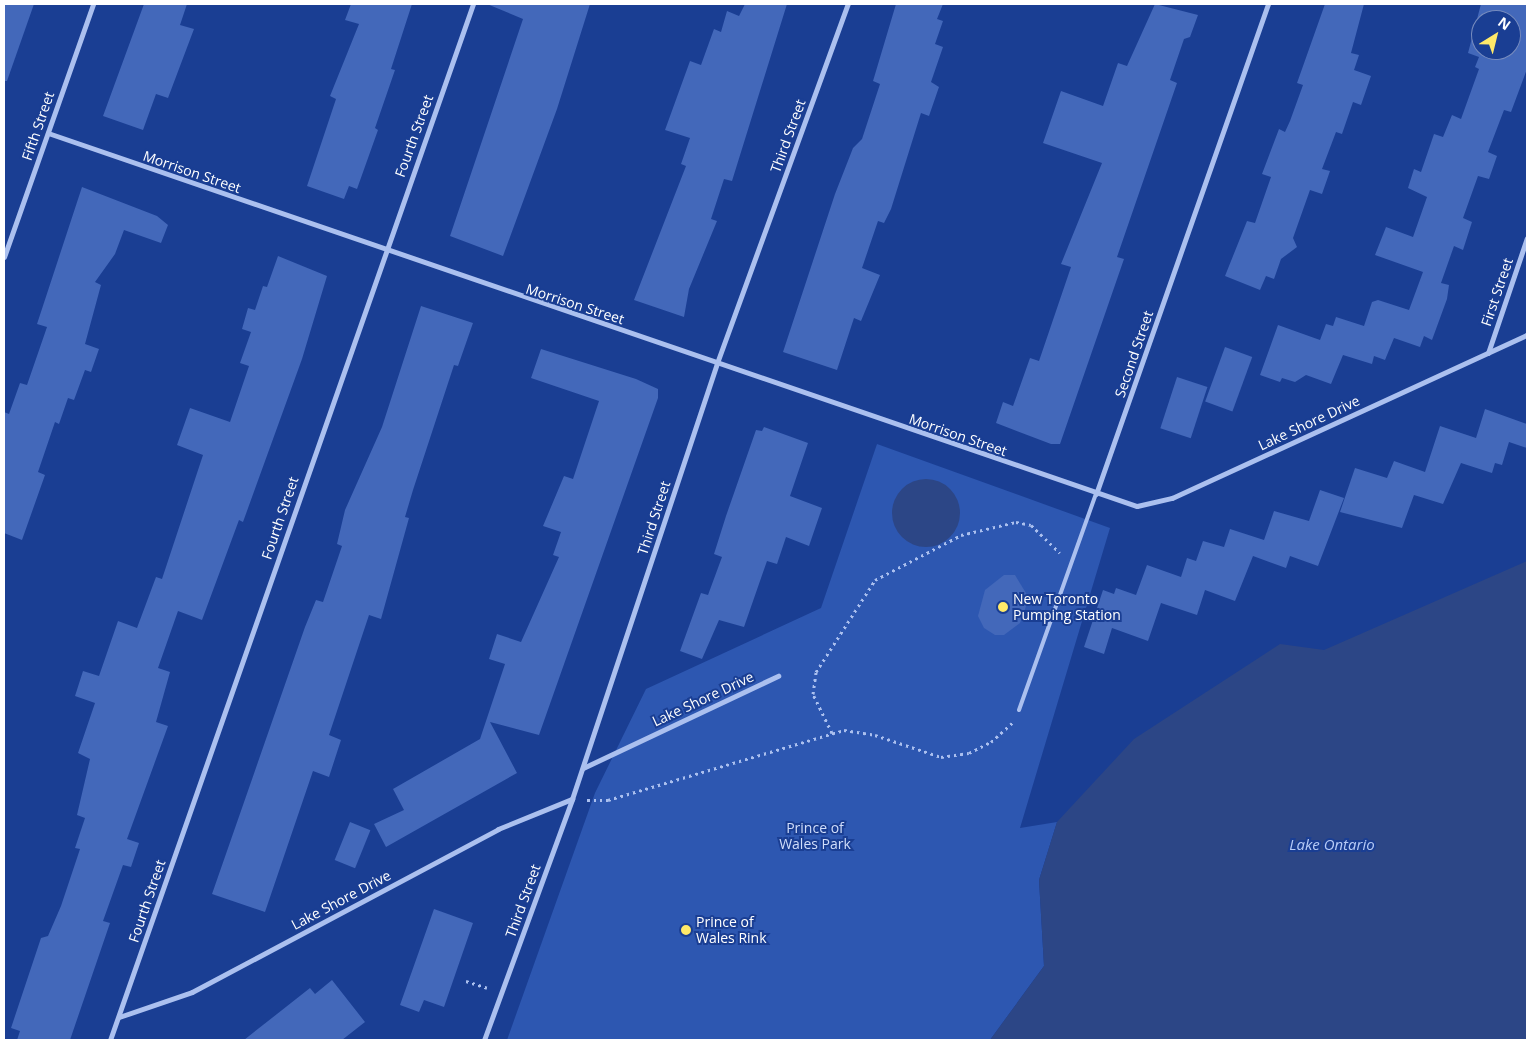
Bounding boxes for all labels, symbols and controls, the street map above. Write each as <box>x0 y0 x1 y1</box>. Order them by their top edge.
north arrow <box>1471 10 1521 60</box>
text: N <box>1494 12 1515 34</box>
street label: Fifth Street <box>18 89 58 163</box>
street label: Fourth Street <box>391 93 437 179</box>
street label: Third Street <box>767 97 809 175</box>
street label: Morrison Street <box>141 147 243 197</box>
street label: First Street <box>1478 256 1516 328</box>
street label: Morrison Street <box>524 280 626 328</box>
street label: Second Street <box>1111 308 1157 400</box>
street label: Lake Shore Drive <box>1256 392 1362 454</box>
street label: Morrison Street <box>907 410 1009 460</box>
street label: Fourth Street <box>258 474 302 562</box>
street label: Third Street <box>634 479 674 557</box>
place label: New Toronto Pumping Station <box>1013 591 1121 624</box>
marker: New Toronto Pumping Station <box>997 601 1009 613</box>
street label: Lake Shore Drive <box>650 668 756 730</box>
park label: Prince of Wales Park <box>779 820 851 852</box>
water label: Lake Ontario <box>1289 836 1375 854</box>
street label: Fourth Street <box>125 857 169 945</box>
street label: Third Street <box>502 862 544 940</box>
street label: Lake Shore Drive <box>288 867 394 933</box>
place label: Prince of Wales Rink <box>696 914 767 946</box>
marker: Prince of Wales Rink <box>680 924 692 936</box>

